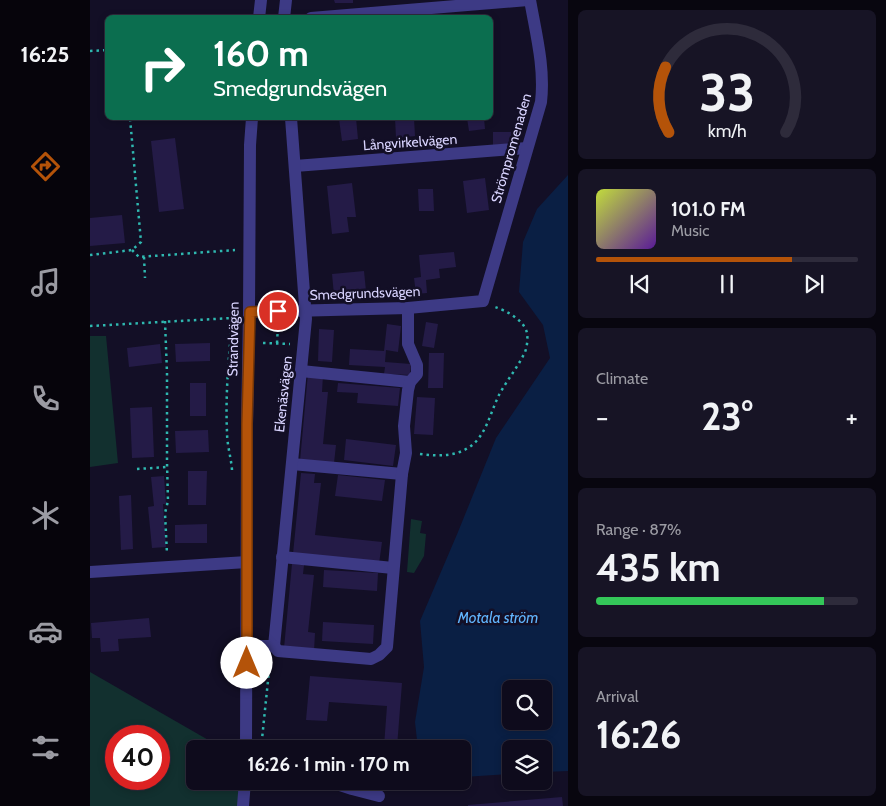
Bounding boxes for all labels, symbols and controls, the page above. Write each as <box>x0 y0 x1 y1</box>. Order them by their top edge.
text: 160 m <box>213 32 309 75</box>
icon: right <box>130 35 195 100</box>
text: 16:25 <box>21 41 69 68</box>
text: 33 <box>699 61 755 124</box>
text: Smedgrundsvägen <box>213 75 387 102</box>
street label: Strömpromenaden <box>487 91 535 205</box>
text: km/h <box>707 120 747 141</box>
street label: Långvirkelvägen <box>362 130 458 154</box>
icon: directions <box>28 149 63 184</box>
text: 101.0 FM <box>671 198 746 221</box>
text: Music <box>671 221 709 240</box>
icon: music <box>28 265 63 300</box>
icon: previous <box>626 270 654 298</box>
icon: pause <box>713 270 741 298</box>
icon: next <box>800 270 828 298</box>
street label: Smedgrundsvägen <box>309 282 421 304</box>
pin <box>257 290 299 332</box>
icon: arrive <box>264 297 292 325</box>
street label: Strandvägen <box>223 301 243 377</box>
street label: Ekenäsvägen <box>270 355 296 433</box>
text: Climate <box>596 369 648 388</box>
icon: phone <box>28 381 63 416</box>
text: 23° <box>701 393 753 440</box>
text: − <box>596 400 608 434</box>
text: + <box>846 400 858 434</box>
icon: climate <box>28 498 63 533</box>
text: Range · 87% <box>596 520 682 539</box>
text: 435 km <box>596 544 721 591</box>
water label: Motala ström <box>457 609 538 627</box>
icon: car <box>28 614 63 649</box>
position arrow <box>220 636 272 688</box>
map controls <box>502 680 552 790</box>
button: search <box>502 680 552 730</box>
text: Arrival <box>596 687 639 706</box>
text: 16:26 <box>596 711 681 758</box>
speed limit sign: 40 <box>105 725 170 790</box>
icon: filters <box>28 730 63 765</box>
button: layers <box>502 740 552 790</box>
text: 16:26 · 1 min · 170 m <box>247 753 410 776</box>

